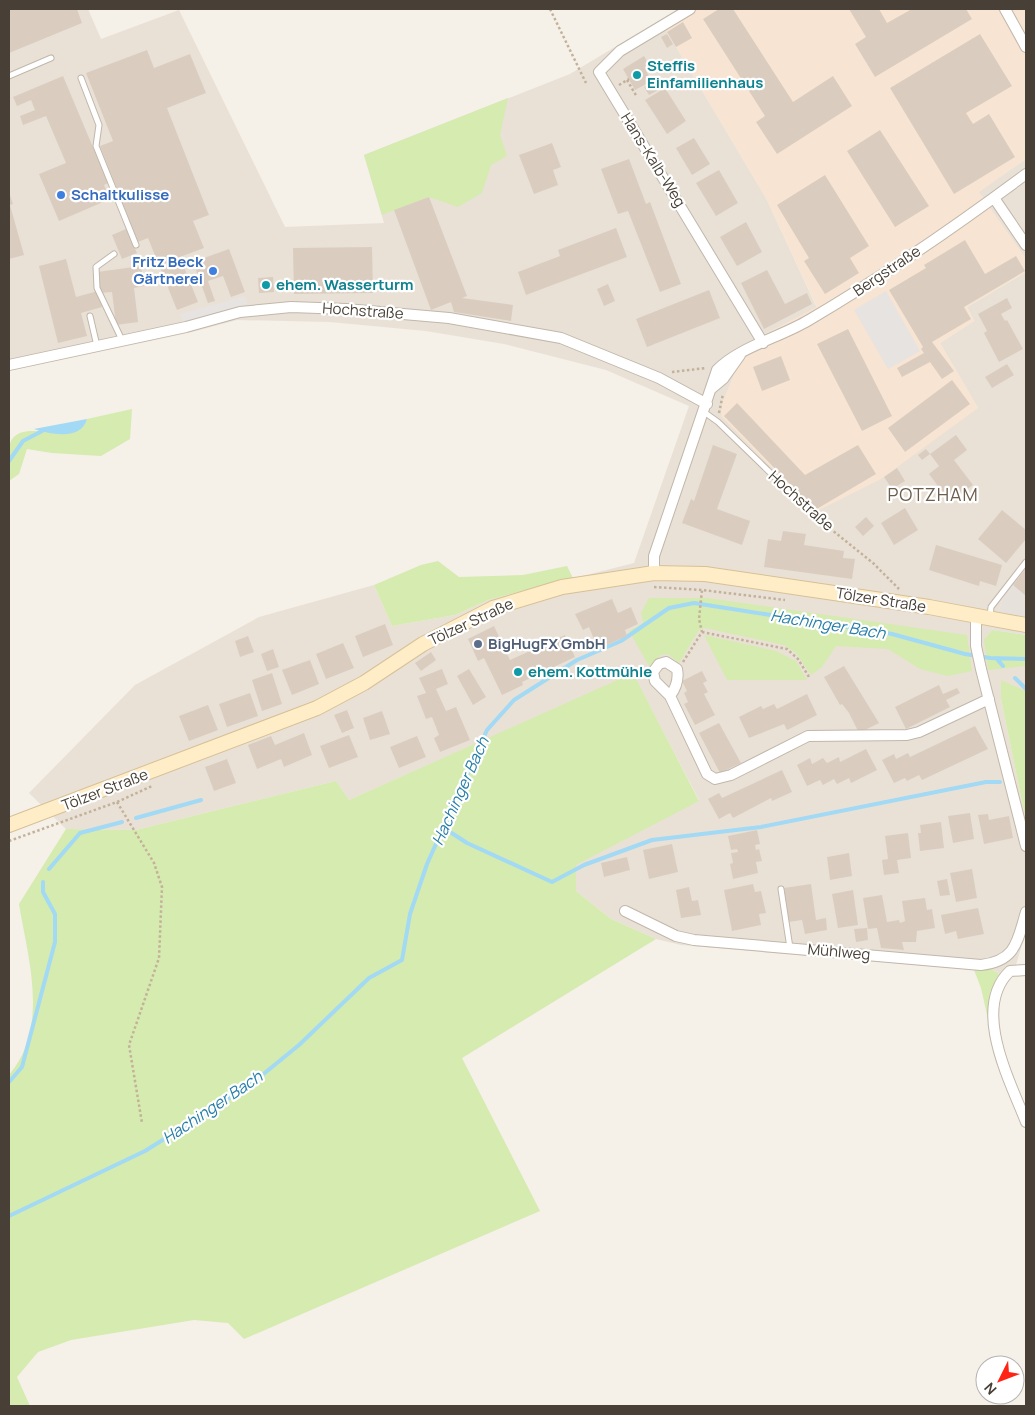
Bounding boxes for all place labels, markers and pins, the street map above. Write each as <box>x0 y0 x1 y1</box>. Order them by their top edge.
place label: Steffis Einfamilienhaus <box>647 55 763 93</box>
marker: Steffis Einfamilienhaus <box>631 69 643 81</box>
place label: Schaltkulisse <box>71 184 169 205</box>
marker: Schaltkulisse <box>55 189 67 201</box>
place label: Fritz Beck Gärtnerei <box>132 251 204 289</box>
marker: Fritz Beck Gärtnerei <box>207 265 219 277</box>
place label: ehem. Wasserturm <box>276 274 413 295</box>
marker: ehem. Wasserturm <box>260 279 272 291</box>
place label: BigHugFX GmbH <box>488 633 606 654</box>
marker: BigHugFX GmbH <box>472 638 484 650</box>
place label: ehem. Kottmühle <box>528 661 652 682</box>
marker: ehem. Kottmühle <box>512 666 524 678</box>

